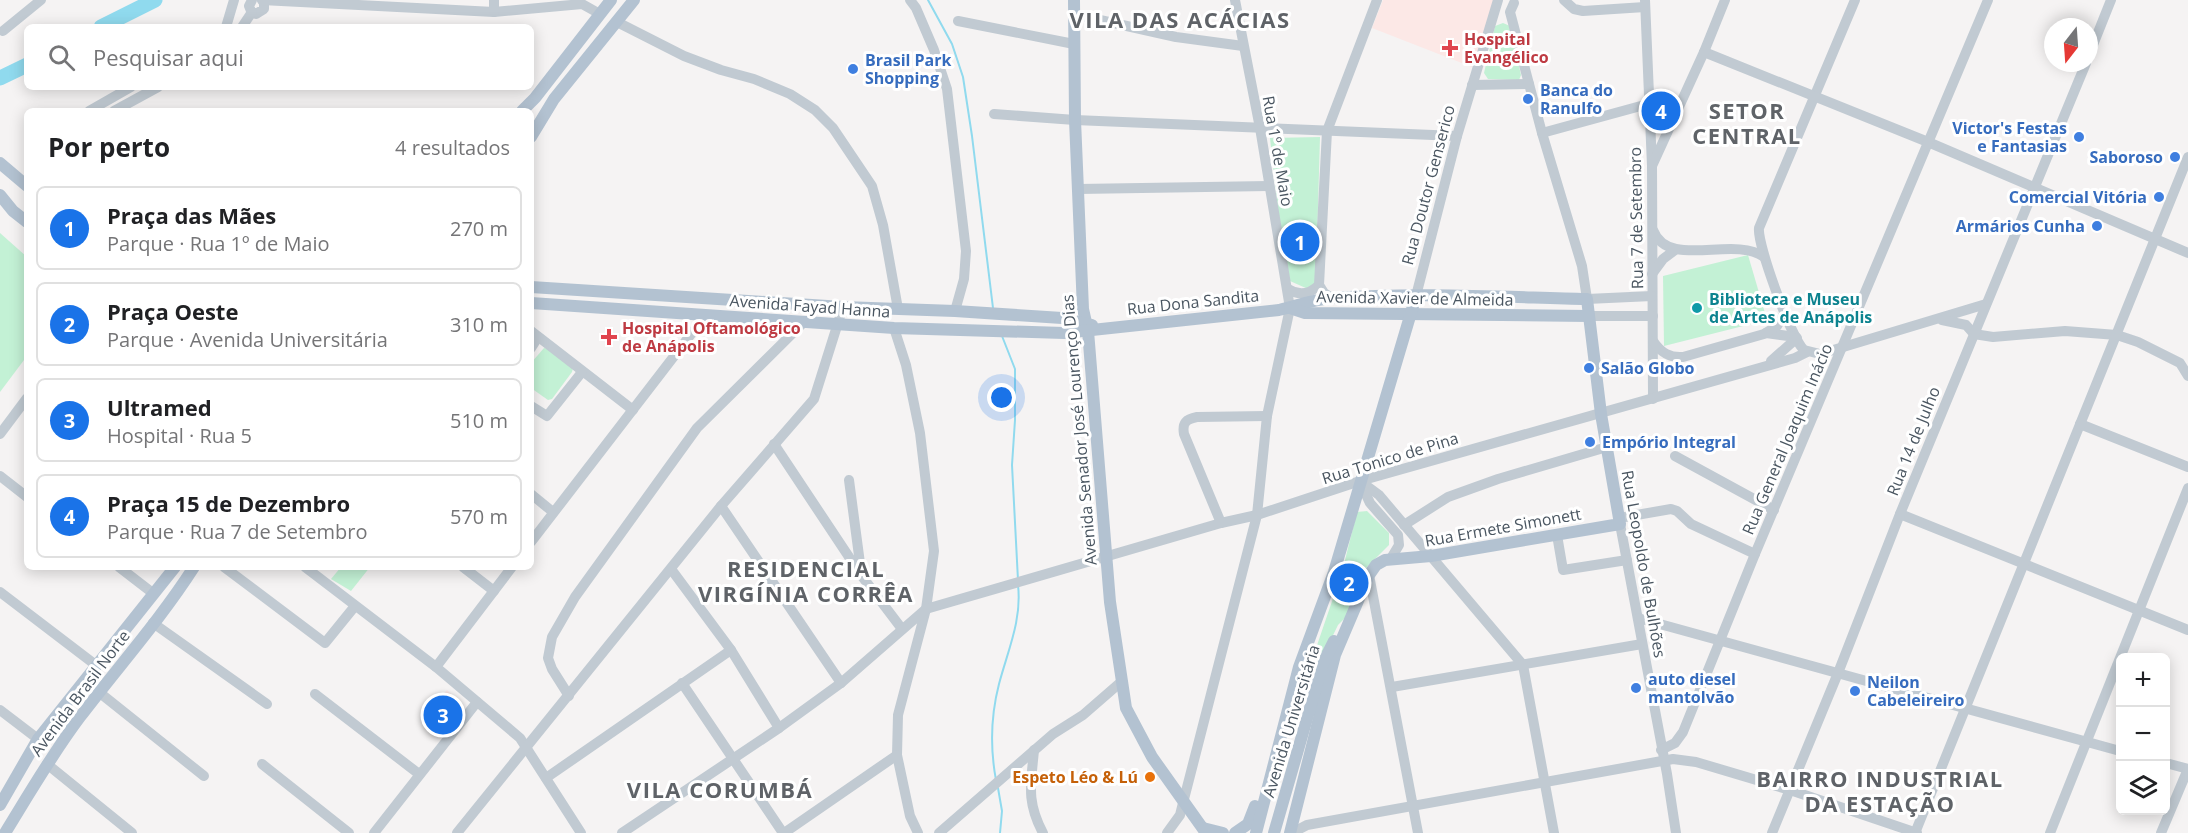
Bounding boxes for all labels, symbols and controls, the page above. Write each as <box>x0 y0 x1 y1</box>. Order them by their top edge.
district label: VILA DAS ACÁCIAS <box>1069 4 1291 34</box>
north arrow <box>2044 18 2098 72</box>
search box <box>24 24 534 90</box>
place label: Hospital Evangélico <box>1464 28 1549 68</box>
marker: Hospital Evangélico <box>1441 39 1459 57</box>
icon: search <box>45 41 78 74</box>
text: Pesquisar aqui <box>93 42 244 72</box>
place label: Brasil Park Shopping <box>865 49 952 89</box>
marker: Brasil Park Shopping <box>846 62 860 76</box>
place label: Banca do Ranulfo <box>1540 79 1613 119</box>
pin: 4 <box>1642 88 1680 134</box>
marker: Banca do Ranulfo <box>1521 92 1535 106</box>
street label: Rua 1º de Maio <box>1257 94 1299 208</box>
district label: SETOR CENTRAL <box>1692 95 1802 150</box>
street label: Rua Doutor Genserico <box>1396 103 1460 267</box>
place label: Victor's Festas e Fantasias <box>1952 117 2067 157</box>
text: Por perto <box>48 129 170 165</box>
marker: Victor's Festas e Fantasias <box>2072 130 2086 144</box>
text: 4 resultados <box>395 134 510 161</box>
place label: Saboroso <box>2089 146 2163 168</box>
street label: Rua 7 de Setembro <box>1624 147 1648 289</box>
marker: Saboroso <box>2168 150 2182 164</box>
place label: Comercial Vitória <box>2009 186 2147 208</box>
marker: Comercial Vitória <box>2152 190 2166 204</box>
text: Praça das Mães <box>107 200 276 230</box>
text: 1 <box>64 215 75 242</box>
text: 270 m <box>450 215 508 242</box>
place label: Armários Cunha <box>1956 215 2085 237</box>
marker: Armários Cunha <box>2090 219 2104 233</box>
pin: 1 <box>1280 220 1320 264</box>
text: Parque · Rua 1º de Maio <box>107 230 330 257</box>
street label: Rua Dona Sandita <box>1126 284 1260 320</box>
street label: Avenida Xavier de Almeida <box>1316 285 1514 311</box>
place label: Biblioteca e Museu de Artes de Anápolis <box>1709 288 1872 328</box>
street label: Avenida Fayad Hanna <box>729 289 891 323</box>
street label: Avenida Senador José Lourenço Dias <box>1056 294 1102 566</box>
text: Praça Oeste <box>107 296 238 326</box>
marker: Biblioteca e Museu de Artes de Anápolis <box>1690 301 1704 315</box>
text: 2 <box>64 311 75 338</box>
text: 310 m <box>450 311 508 338</box>
place label: Hospital Oftamológico de Anápolis <box>622 317 801 357</box>
text: Parque · Avenida Universitária <box>107 326 388 353</box>
marker: Hospital Oftamológico de Anápolis <box>600 328 618 346</box>
street label: Rua General Joaquim Inácio <box>1737 340 1837 538</box>
place label: Salão Globo <box>1601 357 1695 379</box>
marker: Salão Globo <box>1582 361 1596 375</box>
your location <box>987 383 1016 412</box>
street label: Rua 14 de Julho <box>1881 383 1945 499</box>
text: Ultramed <box>107 392 212 422</box>
text: 3 <box>64 407 75 434</box>
text: 510 m <box>450 407 508 434</box>
text: Hospital · Rua 5 <box>107 422 252 449</box>
street label: Rua Tonico de Pina <box>1319 427 1461 489</box>
place label: Empório Integral <box>1602 431 1736 453</box>
marker: Empório Integral <box>1583 435 1597 449</box>
street label: Rua Leopoldo de Bulhões <box>1617 469 1671 659</box>
text: Praça 15 de Dezembro <box>107 488 350 518</box>
street label: Rua Ermete Simonett <box>1423 502 1583 552</box>
text: 4 <box>64 503 75 530</box>
text: 570 m <box>450 503 508 530</box>
text: Parque · Rua 7 de Setembro <box>107 518 367 545</box>
district label: RESIDENCIAL VIRGÍNIA CORRÊA <box>698 553 914 608</box>
pin: 2 <box>1330 560 1368 606</box>
street label: Avenida Brasil Norte <box>25 626 135 760</box>
street label: Avenida Universitária <box>1257 642 1325 800</box>
map controls <box>2116 653 2170 815</box>
button: + <box>2116 653 2170 707</box>
place label: auto diesel mantolvão <box>1648 668 1736 708</box>
place label: Neilon Cabeleireiro <box>1867 671 1965 711</box>
marker: auto diesel mantolvão <box>1629 681 1643 695</box>
marker: Neilon Cabeleireiro <box>1848 684 1862 698</box>
pin: 3 <box>424 692 462 738</box>
button: − <box>2116 707 2170 761</box>
button: layers <box>2116 761 2170 815</box>
district label: BAIRRO INDUSTRIAL DA ESTAÇÃO <box>1756 763 2004 818</box>
place label: Espeto Léo & Lú <box>1012 766 1138 788</box>
marker: Espeto Léo & Lú <box>1143 770 1157 784</box>
district label: VILA CORUMBÁ <box>627 774 813 804</box>

